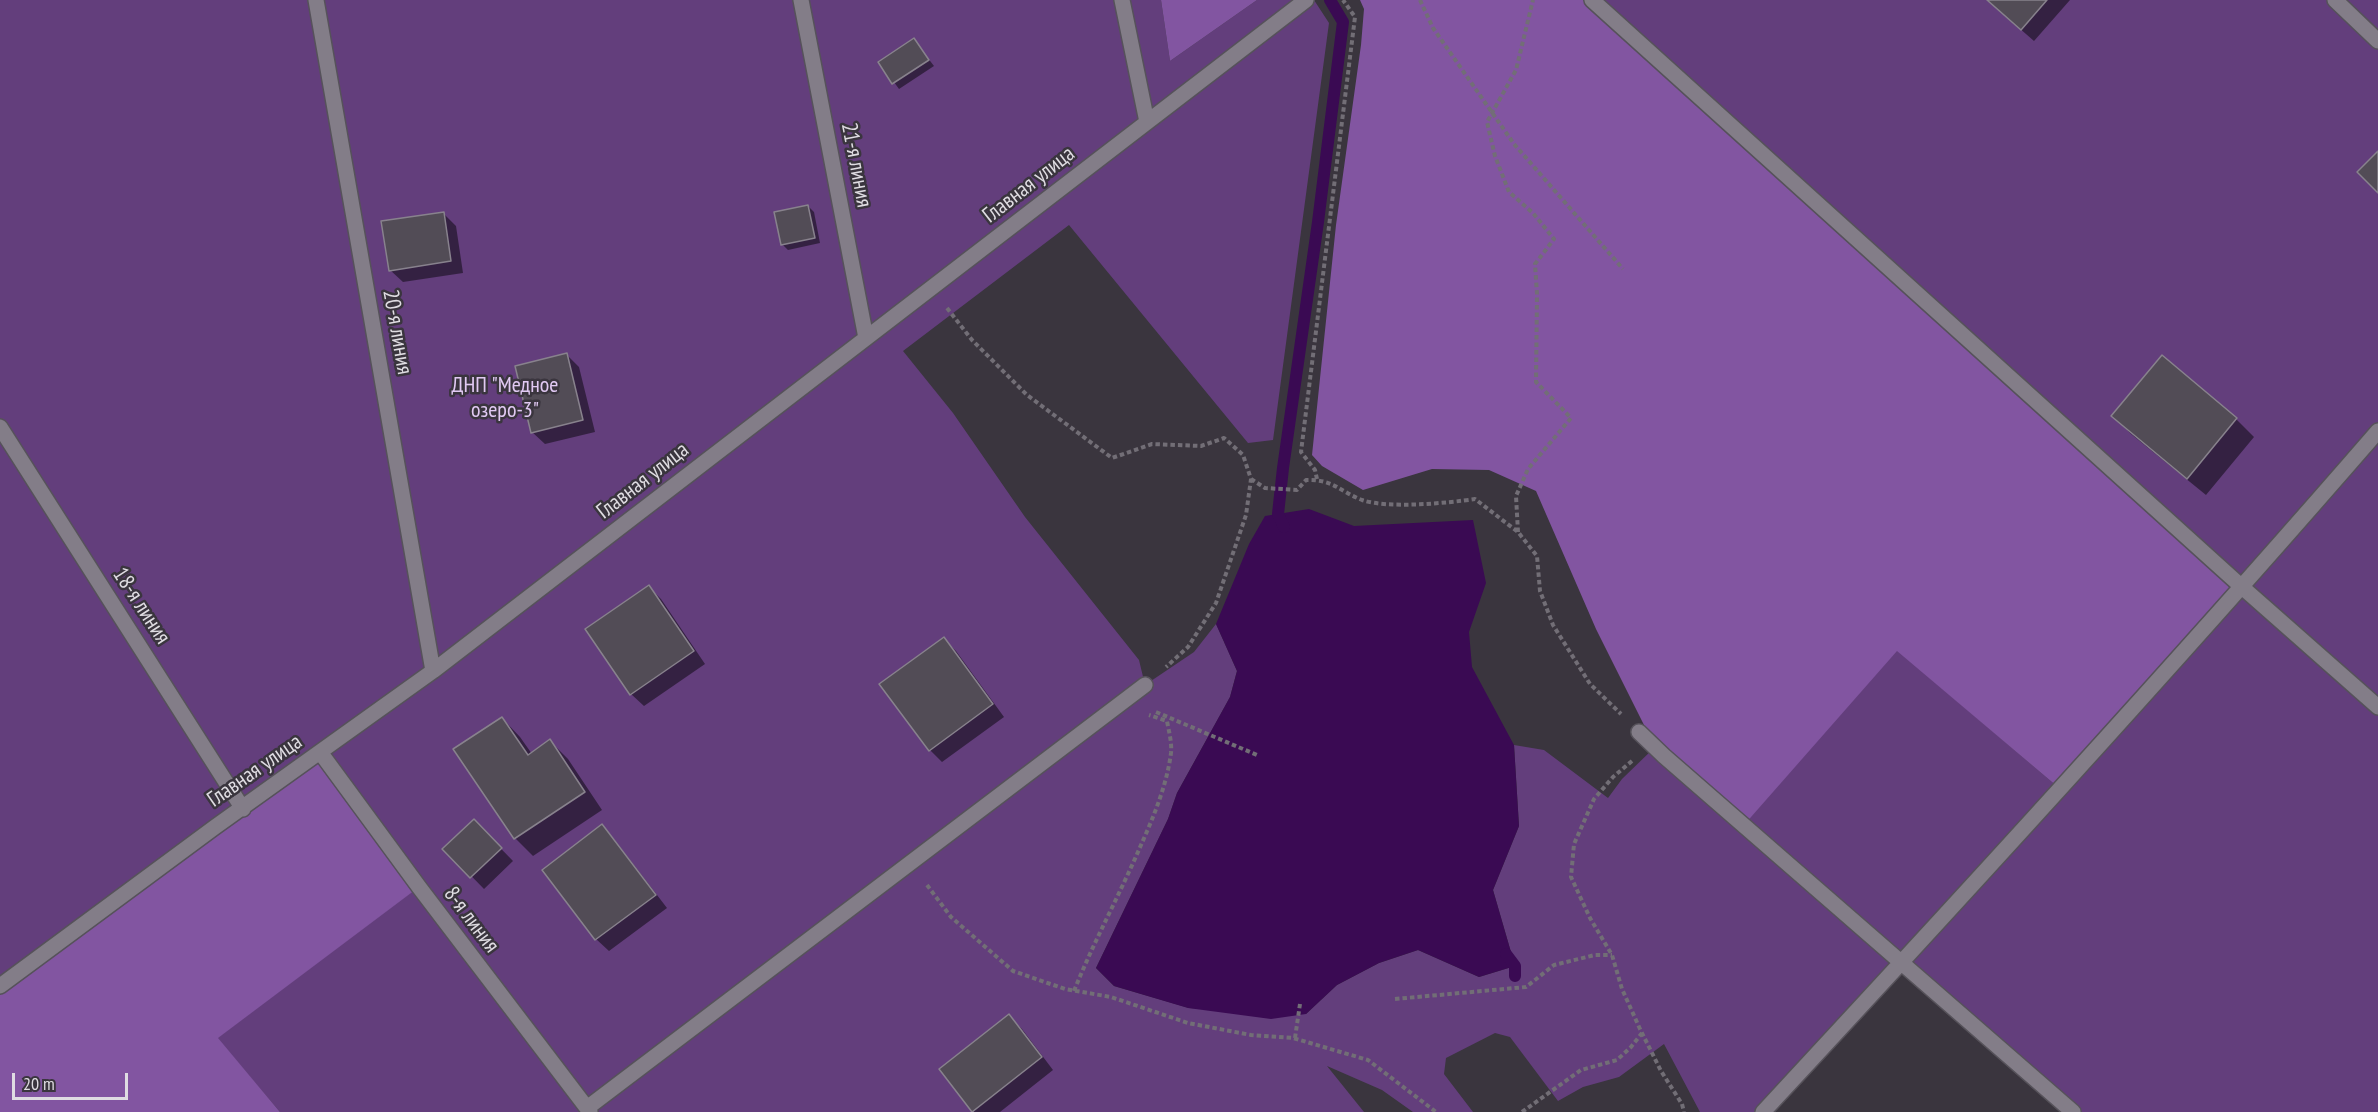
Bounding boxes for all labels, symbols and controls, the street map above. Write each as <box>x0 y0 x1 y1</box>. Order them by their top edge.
street label: 21-я линия <box>835 120 877 210</box>
street label: Главная улица <box>978 141 1080 229</box>
street label: 20-я линия <box>377 288 417 376</box>
park label: ДНП "Медное озеро-3" <box>452 373 558 424</box>
street label: Главная улица <box>592 437 694 525</box>
street label: 18-я линия <box>107 563 175 649</box>
street label: Главная улица <box>203 729 307 813</box>
street label: 8-я линия <box>438 882 504 958</box>
scale bar <box>15 1061 130 1099</box>
text: 20 m <box>23 1072 55 1095</box>

